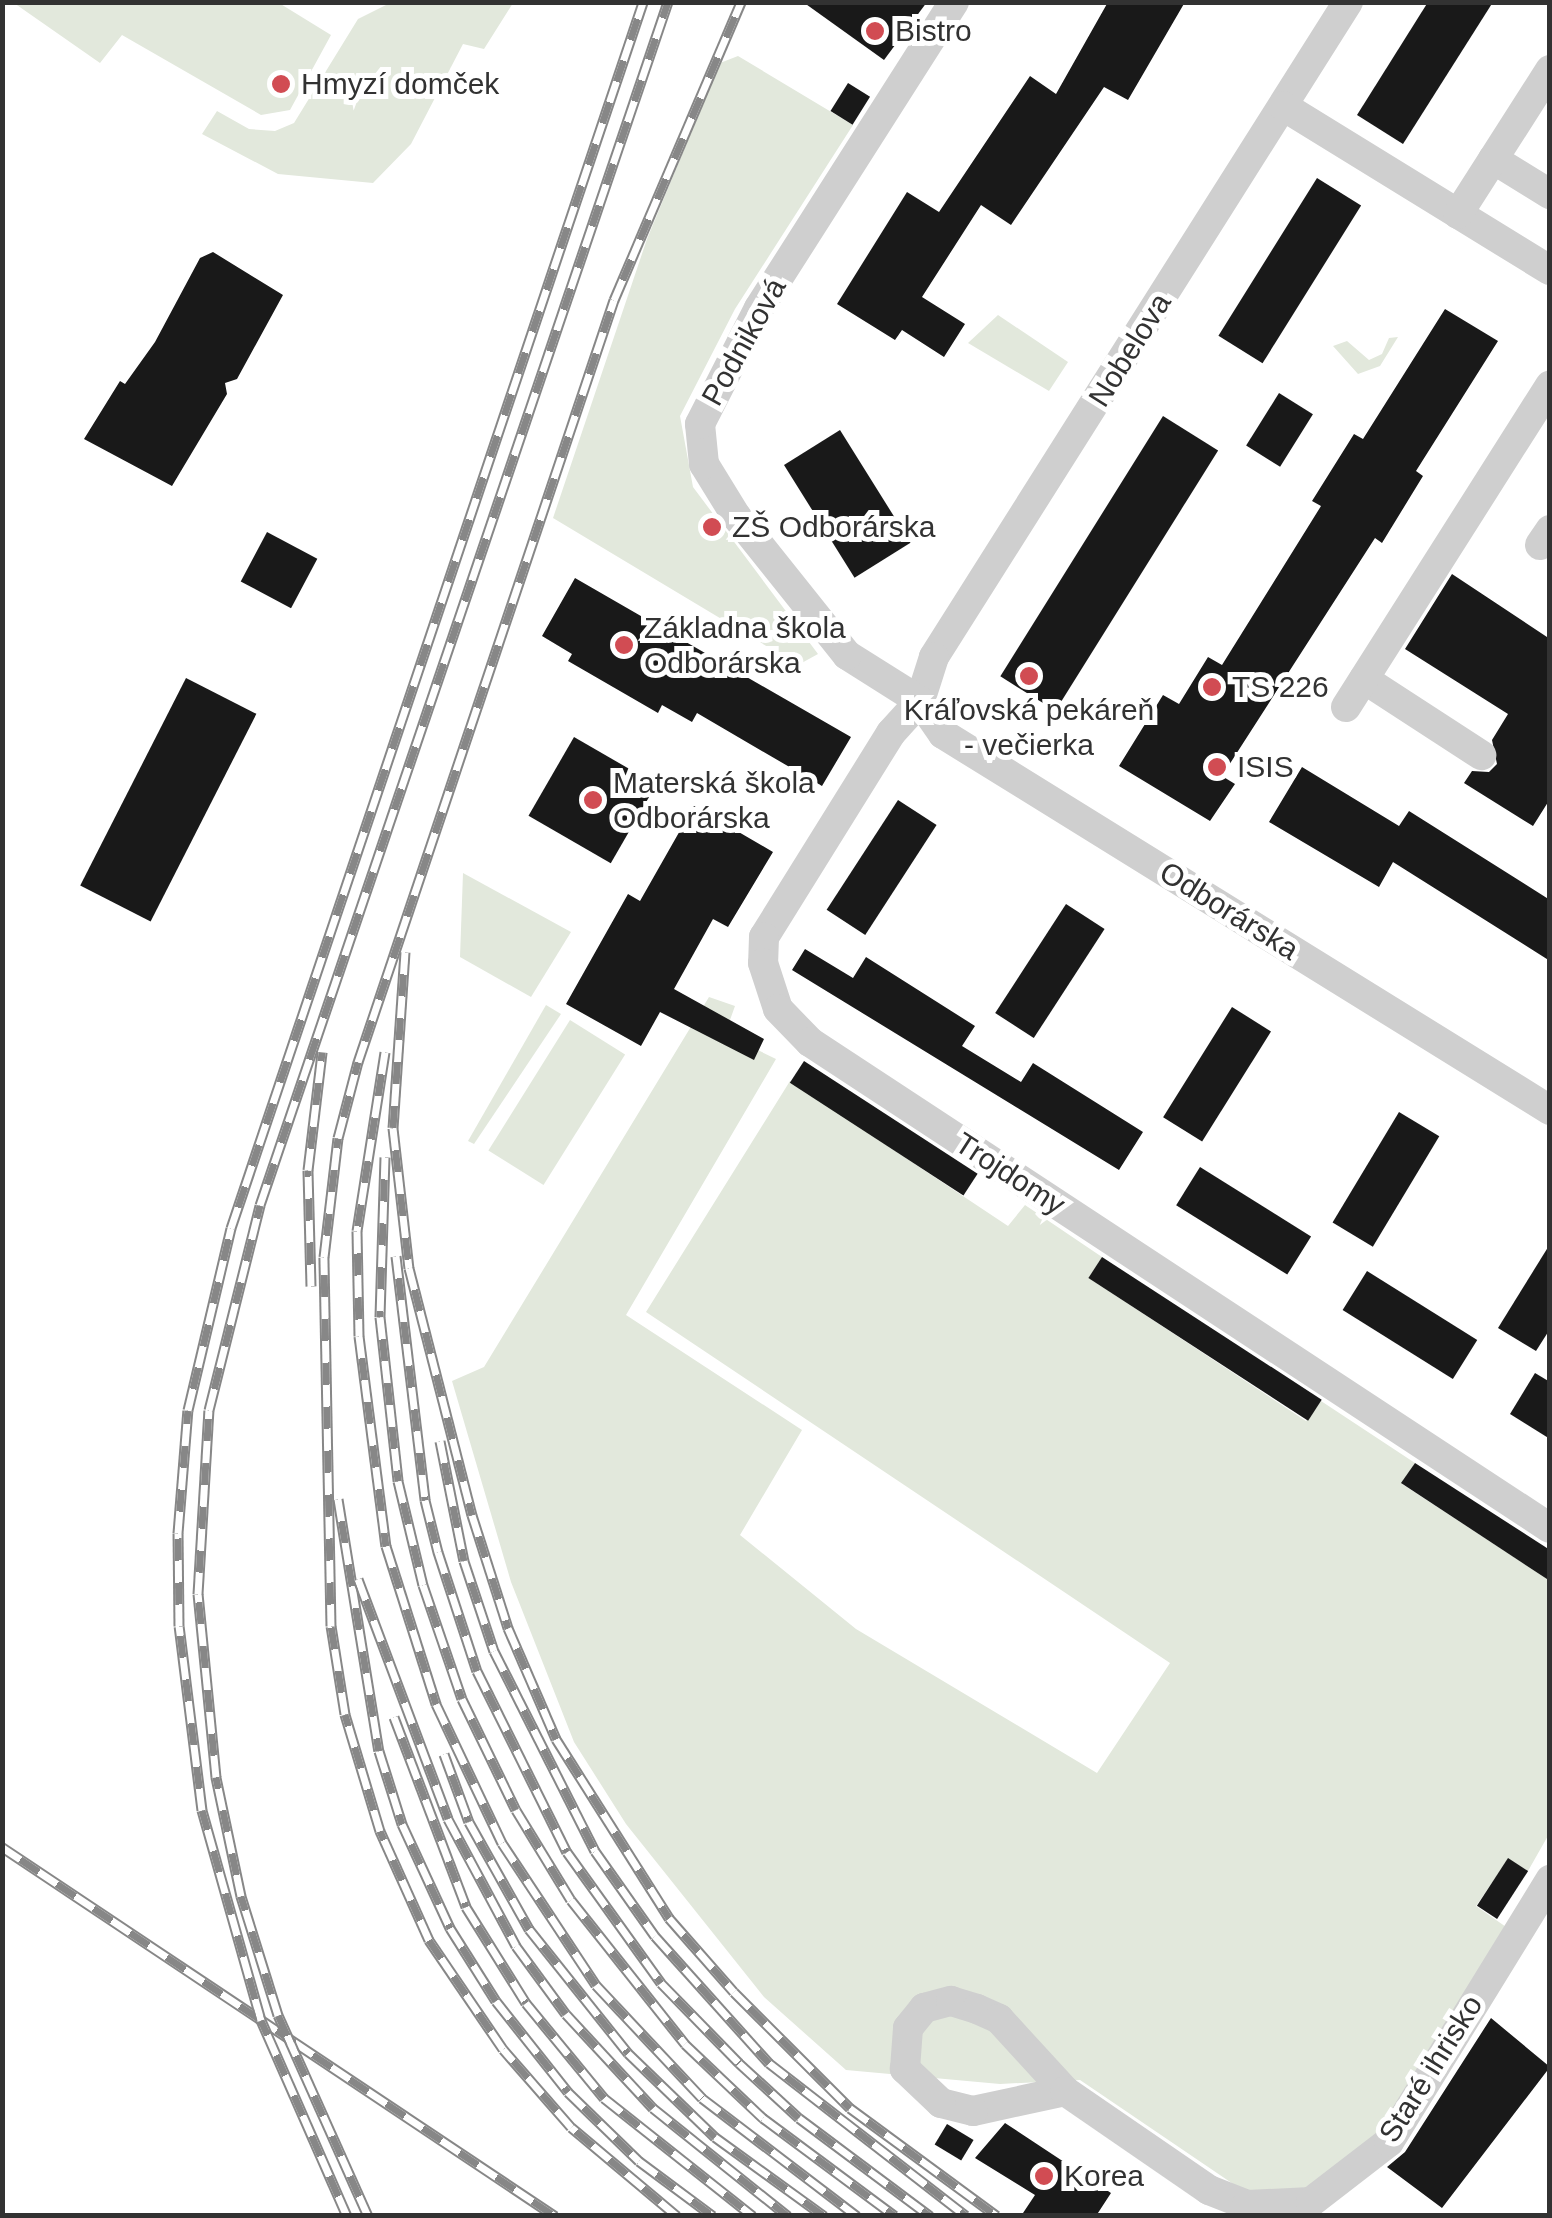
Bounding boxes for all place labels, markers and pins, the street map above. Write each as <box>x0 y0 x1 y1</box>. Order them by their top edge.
place label: Bistro <box>895 13 972 49</box>
marker: Bistro <box>864 20 886 42</box>
place label: Hmyzí domček <box>301 66 499 102</box>
marker: Hmyzí domček <box>270 73 292 95</box>
place label: ZŠ Odborárska <box>732 509 935 545</box>
marker: ZŠ Odborárska <box>701 516 723 538</box>
place label: Základna škola Odborárska <box>644 610 846 680</box>
marker: Základna škola Odborárska <box>613 634 635 656</box>
marker: Kráľovská pekáreň - večierka <box>1018 665 1040 687</box>
place label: TS 226 <box>1232 669 1329 705</box>
marker: TS 226 <box>1201 676 1223 698</box>
place label: Kráľovská pekáreň - večierka <box>904 692 1154 762</box>
place label: ISIS <box>1237 749 1294 785</box>
marker: ISIS <box>1206 756 1228 778</box>
place label: Materská škola Odborárska <box>613 765 815 836</box>
marker: Materská škola Odborárska <box>582 789 604 811</box>
place label: Korea <box>1064 2158 1144 2194</box>
marker: Korea <box>1033 2165 1055 2187</box>

